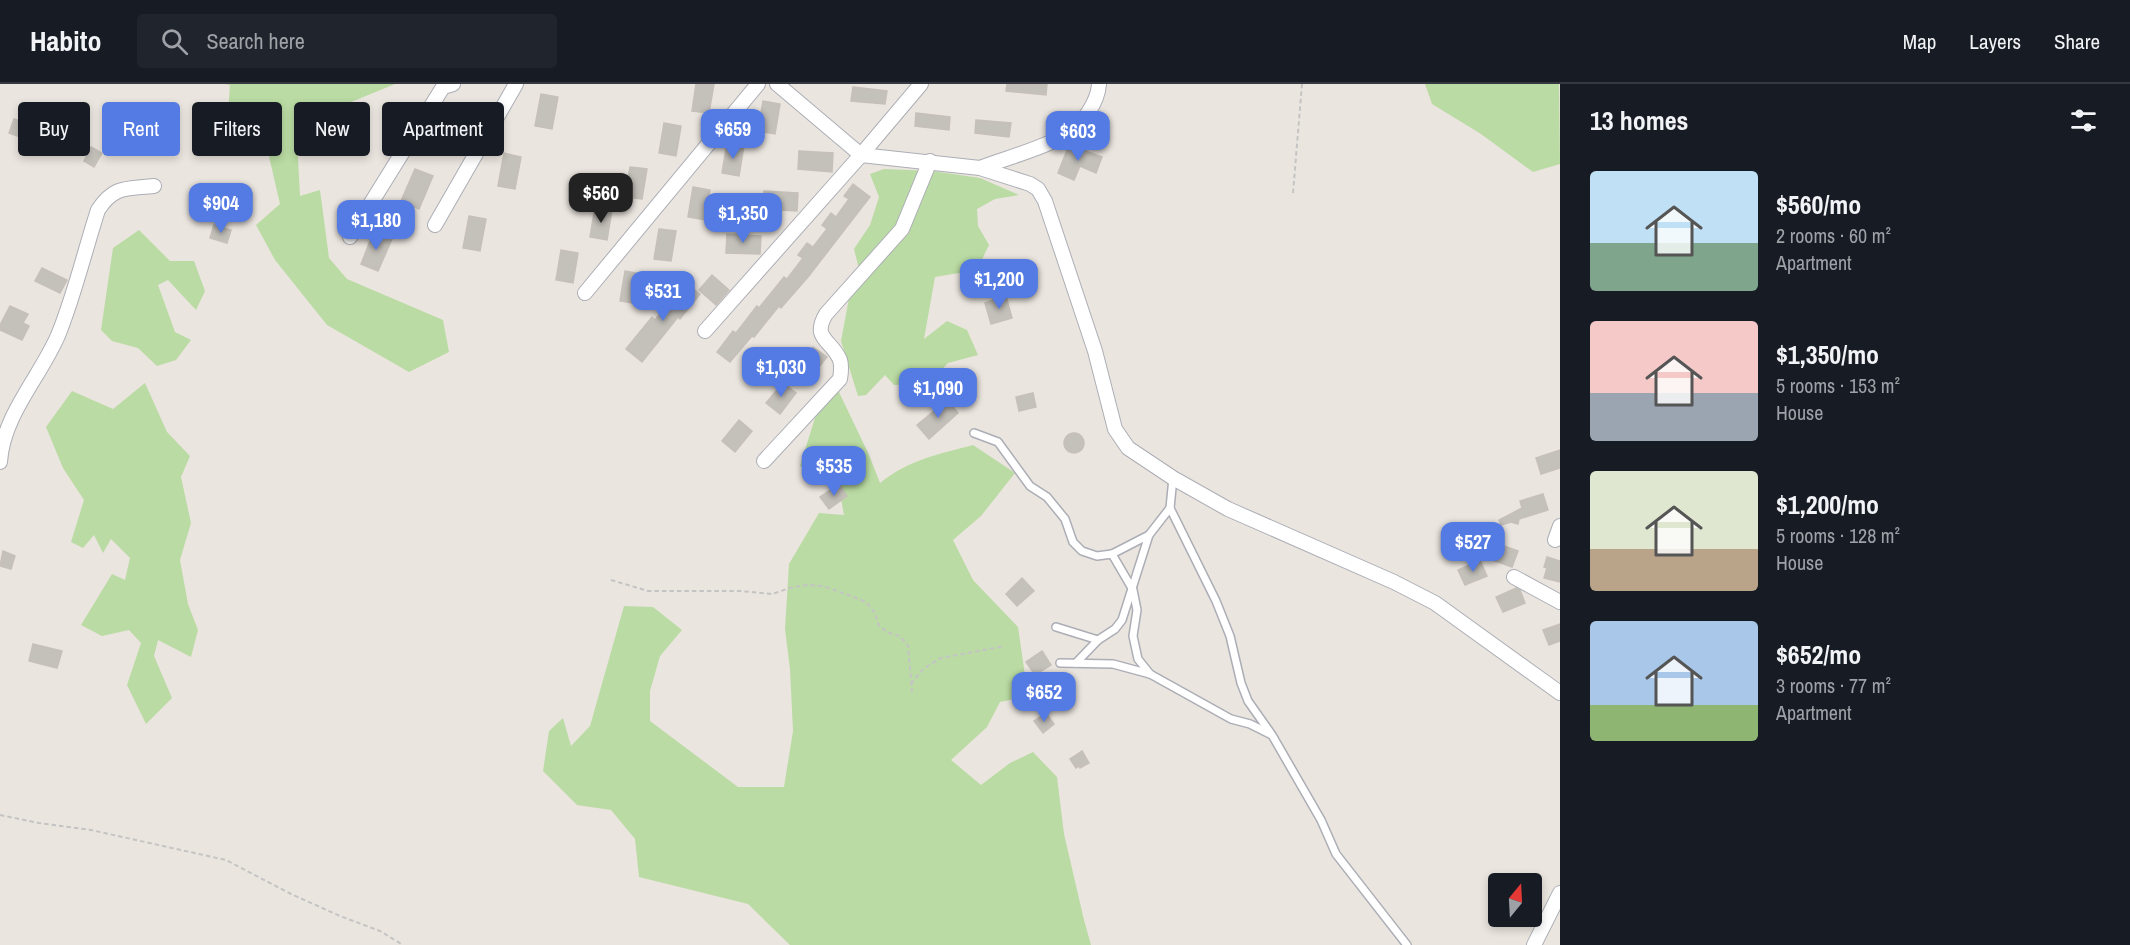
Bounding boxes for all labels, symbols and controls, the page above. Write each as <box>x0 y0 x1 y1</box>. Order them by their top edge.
search box <box>137 14 557 68</box>
text: Habito <box>30 22 101 60</box>
icon: search <box>158 25 191 58</box>
text: Search here <box>206 26 305 56</box>
text: Map <box>1903 27 1936 56</box>
text: Layers <box>1969 27 2021 56</box>
text: Share <box>2054 27 2100 56</box>
chip: Buy <box>18 102 90 156</box>
chip: Rent <box>102 102 180 156</box>
chip: Filters <box>192 102 282 156</box>
chip: New <box>294 102 370 156</box>
chip: Apartment <box>382 102 504 156</box>
text: 13 homes <box>1590 103 1688 138</box>
icon: filters <box>2067 104 2100 137</box>
pin: $659 <box>697 109 769 160</box>
pin: $603 <box>1042 111 1114 162</box>
text: $659 <box>715 115 751 142</box>
text: $603 <box>1060 117 1096 144</box>
pin: $560 <box>565 173 637 224</box>
text: $560 <box>583 179 619 206</box>
pin: $904 <box>185 183 257 234</box>
text: $560/mo <box>1776 187 1861 222</box>
text: $904 <box>203 189 239 216</box>
pin: $1,350 <box>694 193 792 244</box>
icon: home <box>1638 195 1710 267</box>
text: $1,350 <box>718 199 768 226</box>
pin: $1,180 <box>327 200 425 251</box>
text: $1,180 <box>351 206 401 233</box>
text: 2 rooms · 60 m² <box>1776 222 1891 249</box>
text: Apartment <box>1776 249 1852 276</box>
pin: $1,200 <box>950 259 1048 310</box>
text: $1,200 <box>974 265 1024 292</box>
pin: $531 <box>627 271 699 322</box>
text: $531 <box>645 277 681 304</box>
text: $1,350/mo <box>1776 337 1879 372</box>
icon: home <box>1638 345 1710 417</box>
pin: $1,030 <box>732 347 830 398</box>
text: $1,030 <box>756 353 806 380</box>
pin: $1,090 <box>889 368 987 419</box>
text: 5 rooms · 153 m² <box>1776 372 1900 399</box>
text: $1,090 <box>913 374 963 401</box>
text: House <box>1776 399 1823 426</box>
pin: $535 <box>798 446 870 497</box>
text: $535 <box>816 452 852 479</box>
text: $1,200/mo <box>1776 487 1879 522</box>
icon: home <box>1638 495 1710 567</box>
pin: $527 <box>1437 522 1509 573</box>
text: 5 rooms · 128 m² <box>1776 522 1900 549</box>
text: $527 <box>1455 528 1491 555</box>
text: House <box>1776 549 1823 576</box>
text: $652/mo <box>1776 637 1861 672</box>
icon: home <box>1638 645 1710 717</box>
pin: $652 <box>1008 672 1080 723</box>
text: 3 rooms · 77 m² <box>1776 672 1891 699</box>
text: $652 <box>1026 678 1062 705</box>
text: Apartment <box>1776 699 1852 726</box>
north arrow <box>1488 873 1542 927</box>
map controls <box>1488 873 1542 927</box>

